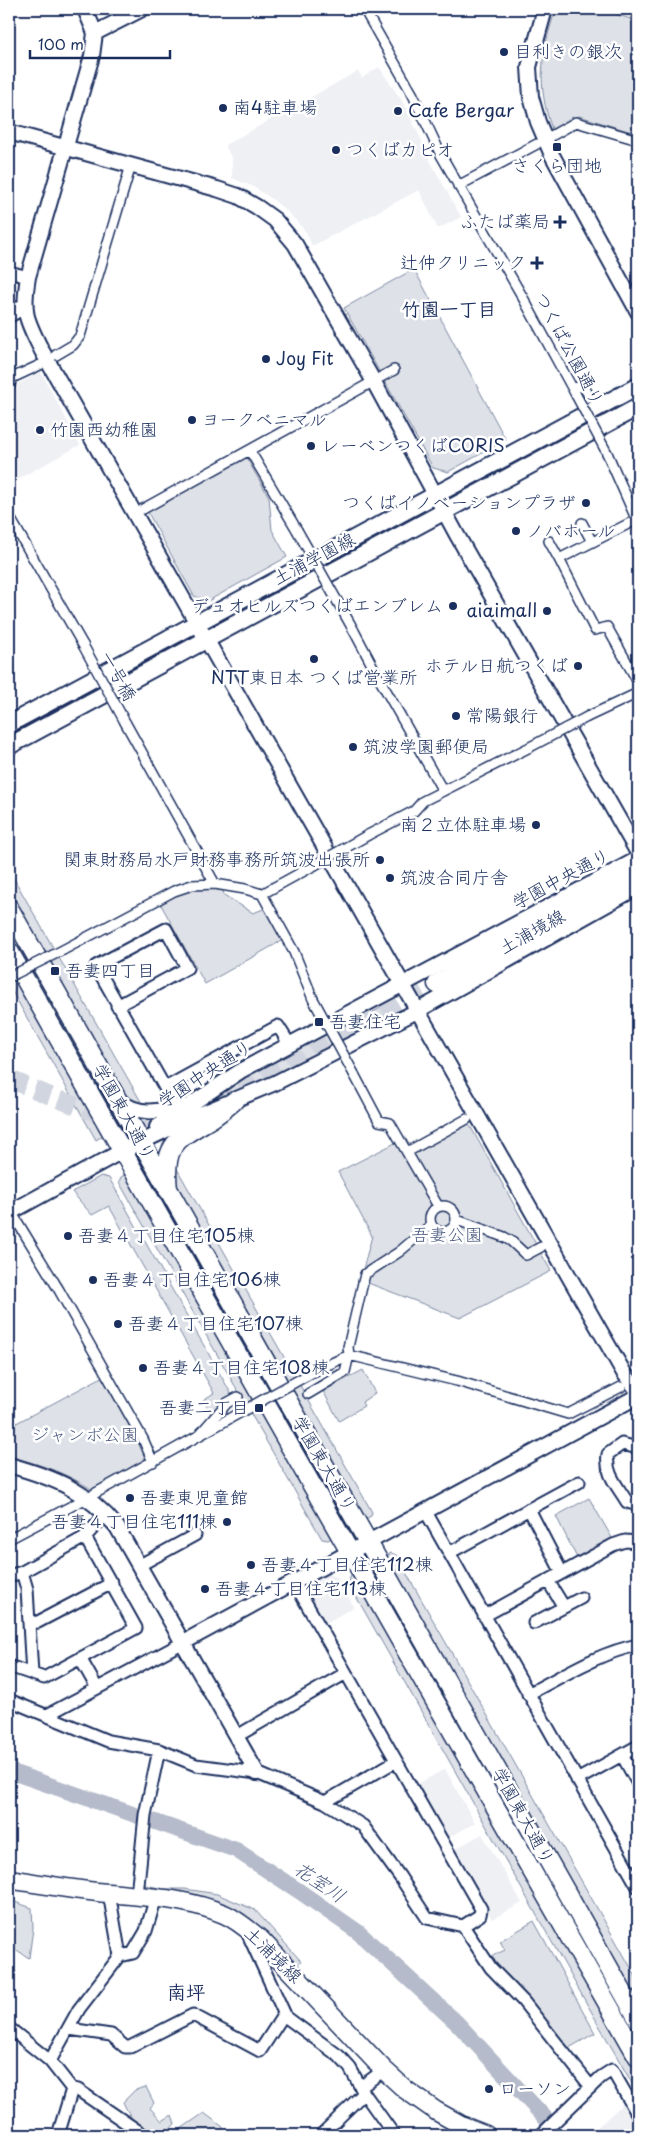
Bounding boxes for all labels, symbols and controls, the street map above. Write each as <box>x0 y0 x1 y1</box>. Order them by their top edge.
scale bar <box>30 28 170 60</box>
text: 100 m <box>38 32 84 55</box>
place label: 目利きの銀次 <box>514 37 622 64</box>
marker: 目利きの銀次 <box>498 46 510 58</box>
place label: 南4駐車場 <box>233 93 317 120</box>
place label: Cafe Bergar <box>408 96 515 123</box>
marker: 南4駐車場 <box>217 102 229 114</box>
marker: Cafe Bergar <box>392 105 404 117</box>
place label: つくばカピオ <box>346 135 454 162</box>
marker: さくら団地 <box>551 141 563 153</box>
marker: つくばカピオ <box>330 144 342 156</box>
place label: さくら団地 <box>512 151 602 178</box>
place label: ふたば薬局 <box>460 207 550 234</box>
marker: ふたば薬局 <box>554 216 566 228</box>
place label: 辻仲クリニック <box>400 248 526 275</box>
marker: 辻仲クリニック <box>530 256 544 270</box>
street label: つくば公園通り <box>529 286 612 410</box>
district label: 竹園一丁目 <box>401 294 497 322</box>
place label: Joy Fit <box>276 344 334 371</box>
marker: Joy Fit <box>260 353 272 365</box>
place label: ヨークベニマル <box>202 405 327 432</box>
marker: ヨークベニマル <box>186 414 198 426</box>
place label: 竹園西幼稚園 <box>50 415 158 442</box>
marker: 竹園西幼稚園 <box>34 424 46 436</box>
place label: レーベンつくばCORIS <box>321 431 505 458</box>
marker: レーベンつくばCORIS <box>305 440 317 452</box>
place label: つくばイノベーションプラザ <box>342 488 576 515</box>
marker: つくばイノベーションプラザ <box>580 497 592 509</box>
place label: ノバホール <box>526 516 615 543</box>
street label: 土浦学園線 <box>267 525 359 591</box>
marker: ノバホール <box>510 525 522 537</box>
place label: デュオヒルズつくばエンブレム <box>191 591 443 618</box>
place label: aiaimall <box>466 596 537 623</box>
marker: デュオヒルズつくばエンブレム <box>447 600 459 612</box>
marker: aiaimall <box>541 605 553 617</box>
street label: 一号橋 <box>94 645 144 705</box>
place label: ホテル日航つくば <box>425 651 568 678</box>
marker: NTT東日本 つくば営業所 <box>308 653 320 665</box>
marker: ホテル日航つくば <box>572 660 584 672</box>
place label: NTT東日本 つくば営業所 <box>211 663 417 690</box>
place label: 常陽銀行 <box>466 701 538 728</box>
marker: 常陽銀行 <box>450 710 462 722</box>
place label: 筑波学園郵便局 <box>363 732 489 759</box>
marker: 筑波学園郵便局 <box>347 741 359 753</box>
place label: 南２立体駐車場 <box>400 810 526 837</box>
marker: 南２立体駐車場 <box>530 819 542 831</box>
street label: 学園中央通り <box>506 840 614 915</box>
place label: 関東財務局水戸財務事務所筑波出張所 <box>64 845 370 872</box>
marker: 関東財務局水戸財務事務所筑波出張所 <box>374 854 386 866</box>
place label: 筑波合同庁舎 <box>400 863 508 890</box>
marker: 筑波合同庁舎 <box>384 872 396 884</box>
street label: 土浦境線 <box>493 901 569 960</box>
place label: 吾妻四丁目 <box>65 956 155 983</box>
marker: 吾妻四丁目 <box>49 965 61 977</box>
place label: 吾妻住宅 <box>329 1007 401 1034</box>
marker: 吾妻住宅 <box>313 1016 325 1028</box>
street label: 学園中央通り <box>152 1032 257 1113</box>
street label: 学園東大通り <box>87 1057 163 1165</box>
park label: 吾妻公園 <box>411 1220 483 1247</box>
place label: 吾妻４丁目住宅105棟 <box>78 1221 255 1248</box>
marker: 吾妻４丁目住宅105棟 <box>62 1230 74 1242</box>
place label: 吾妻４丁目住宅106棟 <box>103 1265 281 1292</box>
marker: 吾妻４丁目住宅106棟 <box>87 1274 99 1286</box>
place label: 吾妻４丁目住宅107棟 <box>128 1309 303 1336</box>
marker: 吾妻４丁目住宅107棟 <box>112 1318 124 1330</box>
place label: 吾妻４丁目住宅108棟 <box>153 1353 330 1380</box>
marker: 吾妻４丁目住宅108棟 <box>137 1362 149 1374</box>
place label: 吾妻二丁目 <box>159 1393 249 1420</box>
marker: 吾妻二丁目 <box>253 1402 265 1414</box>
street label: 学園東大通り <box>287 1410 364 1517</box>
park label: ジャンボ公園 <box>31 1420 139 1447</box>
place label: 吾妻東児童館 <box>140 1483 248 1510</box>
marker: 吾妻東児童館 <box>124 1492 136 1504</box>
place label: 吾妻４丁目住宅111棟 <box>51 1507 217 1534</box>
marker: 吾妻４丁目住宅111棟 <box>221 1516 233 1528</box>
place label: 吾妻４丁目住宅112棟 <box>261 1550 433 1577</box>
marker: 吾妻４丁目住宅112棟 <box>245 1559 257 1571</box>
place label: 吾妻４丁目住宅113棟 <box>215 1574 386 1601</box>
marker: 吾妻４丁目住宅113棟 <box>199 1583 211 1595</box>
street label: 学園東大通り <box>486 1761 562 1869</box>
water label: 花室川 <box>289 1854 352 1909</box>
street label: 土浦境線 <box>239 1919 309 1989</box>
district label: 南坪 <box>167 1977 205 2005</box>
place label: ローソン <box>499 2074 571 2101</box>
marker: ローソン <box>483 2083 495 2095</box>

